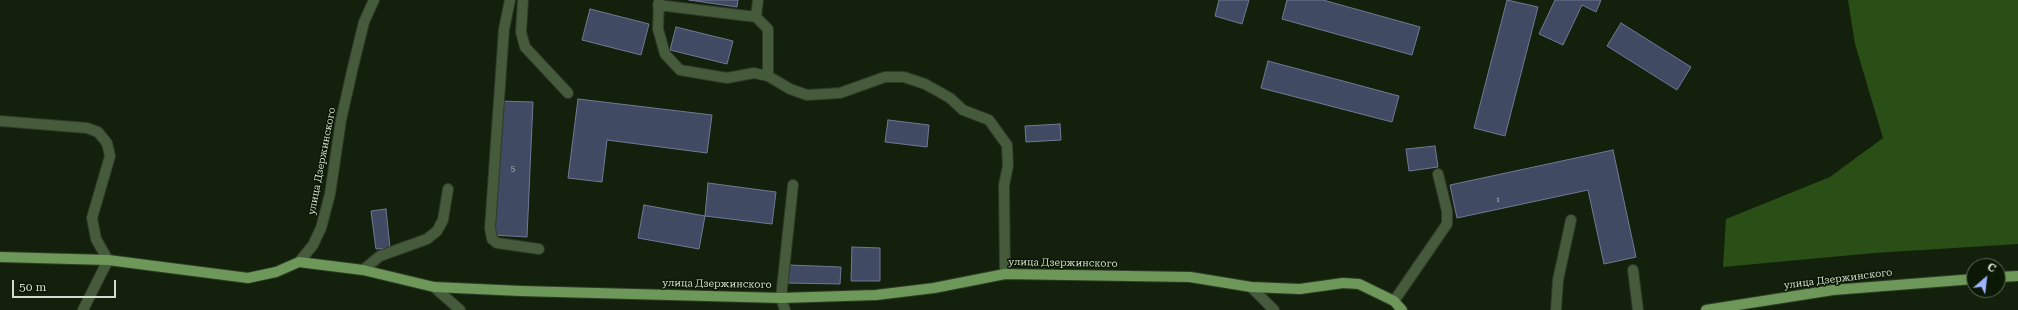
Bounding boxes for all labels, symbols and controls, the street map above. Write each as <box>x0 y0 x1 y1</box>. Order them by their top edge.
street label: улица Дзержинского <box>306 106 338 216</box>
house number: 5 <box>511 164 515 174</box>
house number: 1 <box>1496 195 1500 205</box>
street label: улица Дзержинского <box>1008 256 1118 270</box>
north arrow <box>1966 258 2006 298</box>
text: С <box>1985 260 1998 275</box>
street label: улица Дзержинского <box>1783 266 1893 292</box>
scale bar <box>14 272 118 298</box>
street label: улица Дзержинского <box>662 277 772 291</box>
text: 50 m <box>19 280 46 294</box>

